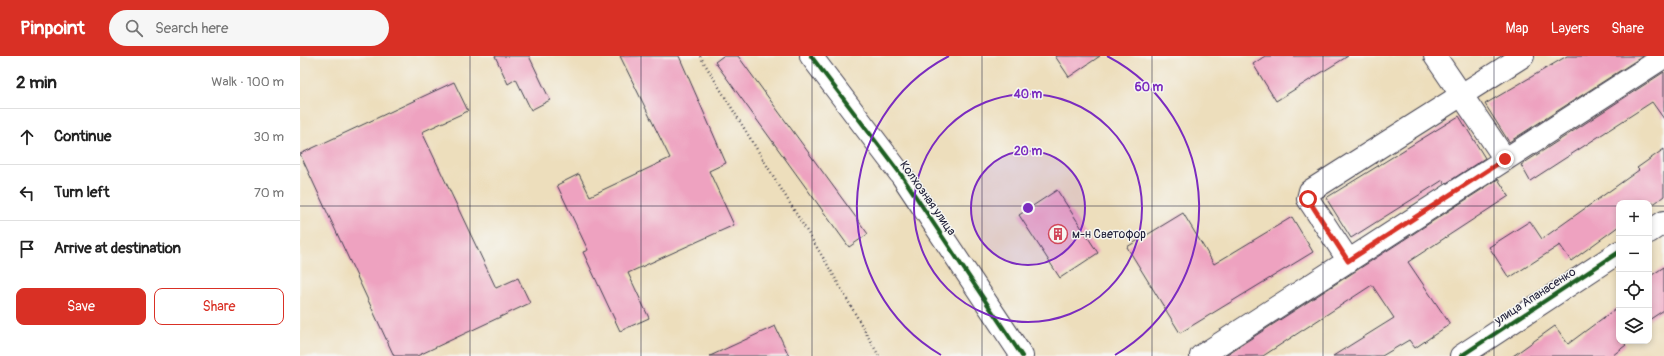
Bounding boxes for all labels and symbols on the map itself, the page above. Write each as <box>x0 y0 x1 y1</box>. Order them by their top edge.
text: 60 m <box>1135 80 1164 95</box>
text: 40 m <box>1013 87 1043 102</box>
text: 20 m <box>1014 144 1042 159</box>
route end <box>1496 150 1514 168</box>
street label: Колхозная улица <box>896 158 959 239</box>
route start <box>1299 190 1317 208</box>
centre of rings <box>1021 201 1035 215</box>
building icon: м-н Светофор <box>1047 223 1069 245</box>
place label: м-н Светофор <box>1072 227 1146 242</box>
street label: улица Апанасенко <box>1491 264 1579 329</box>

